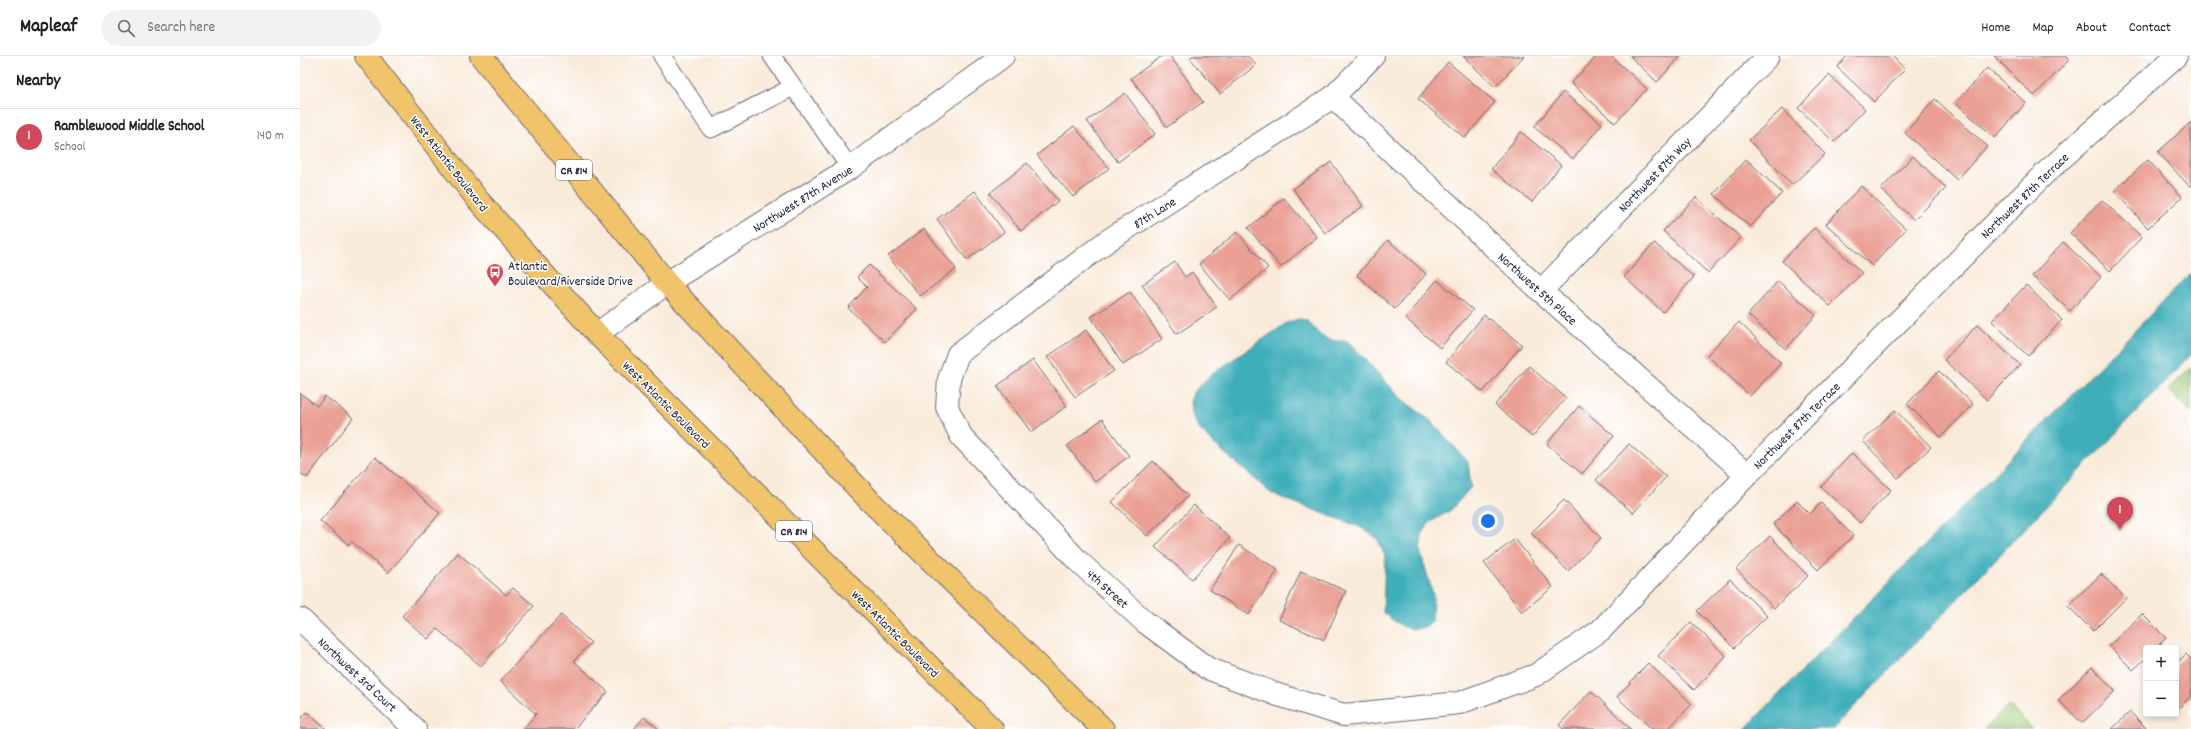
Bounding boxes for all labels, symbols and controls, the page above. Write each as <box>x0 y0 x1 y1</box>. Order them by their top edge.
search box <box>101 10 381 46</box>
text: Mapleaf <box>20 14 77 41</box>
icon: search <box>115 17 137 39</box>
text: Search here <box>147 17 215 39</box>
text: Home <box>1981 18 2010 38</box>
text: Map <box>2032 18 2054 38</box>
text: About <box>2076 18 2107 38</box>
text: Contact <box>2129 18 2171 38</box>
text: Nearby <box>16 70 60 94</box>
street label: West Atlantic Boulevard <box>404 112 492 217</box>
text: Ramblewood Middle School <box>54 116 204 138</box>
text: 1 <box>28 127 30 146</box>
text: 140 m <box>257 127 284 146</box>
street label: Northwest 87th Way <box>1615 133 1697 218</box>
text: School <box>54 138 86 157</box>
street label: Northwest 87th Terrace <box>1977 149 2074 244</box>
road number: CR 814 <box>556 160 592 180</box>
street label: Northwest 87th Avenue <box>750 162 857 239</box>
street label: 87th Lane <box>1130 193 1181 235</box>
street label: Northwest 5th Place <box>1492 249 1580 331</box>
place label: Atlantic Boulevard/Riverside Drive <box>508 258 633 292</box>
bus stop icon: Atlantic Boulevard/Riverside Drive <box>485 262 505 287</box>
street label: West Atlantic Boulevard <box>617 357 714 454</box>
street label: Northwest 87th Terrace <box>1750 379 1846 475</box>
pin: 1 <box>2107 497 2133 530</box>
your location <box>1478 511 1498 531</box>
road number: CR 814 <box>776 521 812 541</box>
street label: 4th Street <box>1081 566 1132 614</box>
street label: West Atlantic Boulevard <box>846 586 943 683</box>
street label: Northwest 3rd Court <box>312 634 400 718</box>
map controls <box>2143 645 2179 717</box>
button: + <box>2143 645 2179 681</box>
button: − <box>2143 681 2179 717</box>

